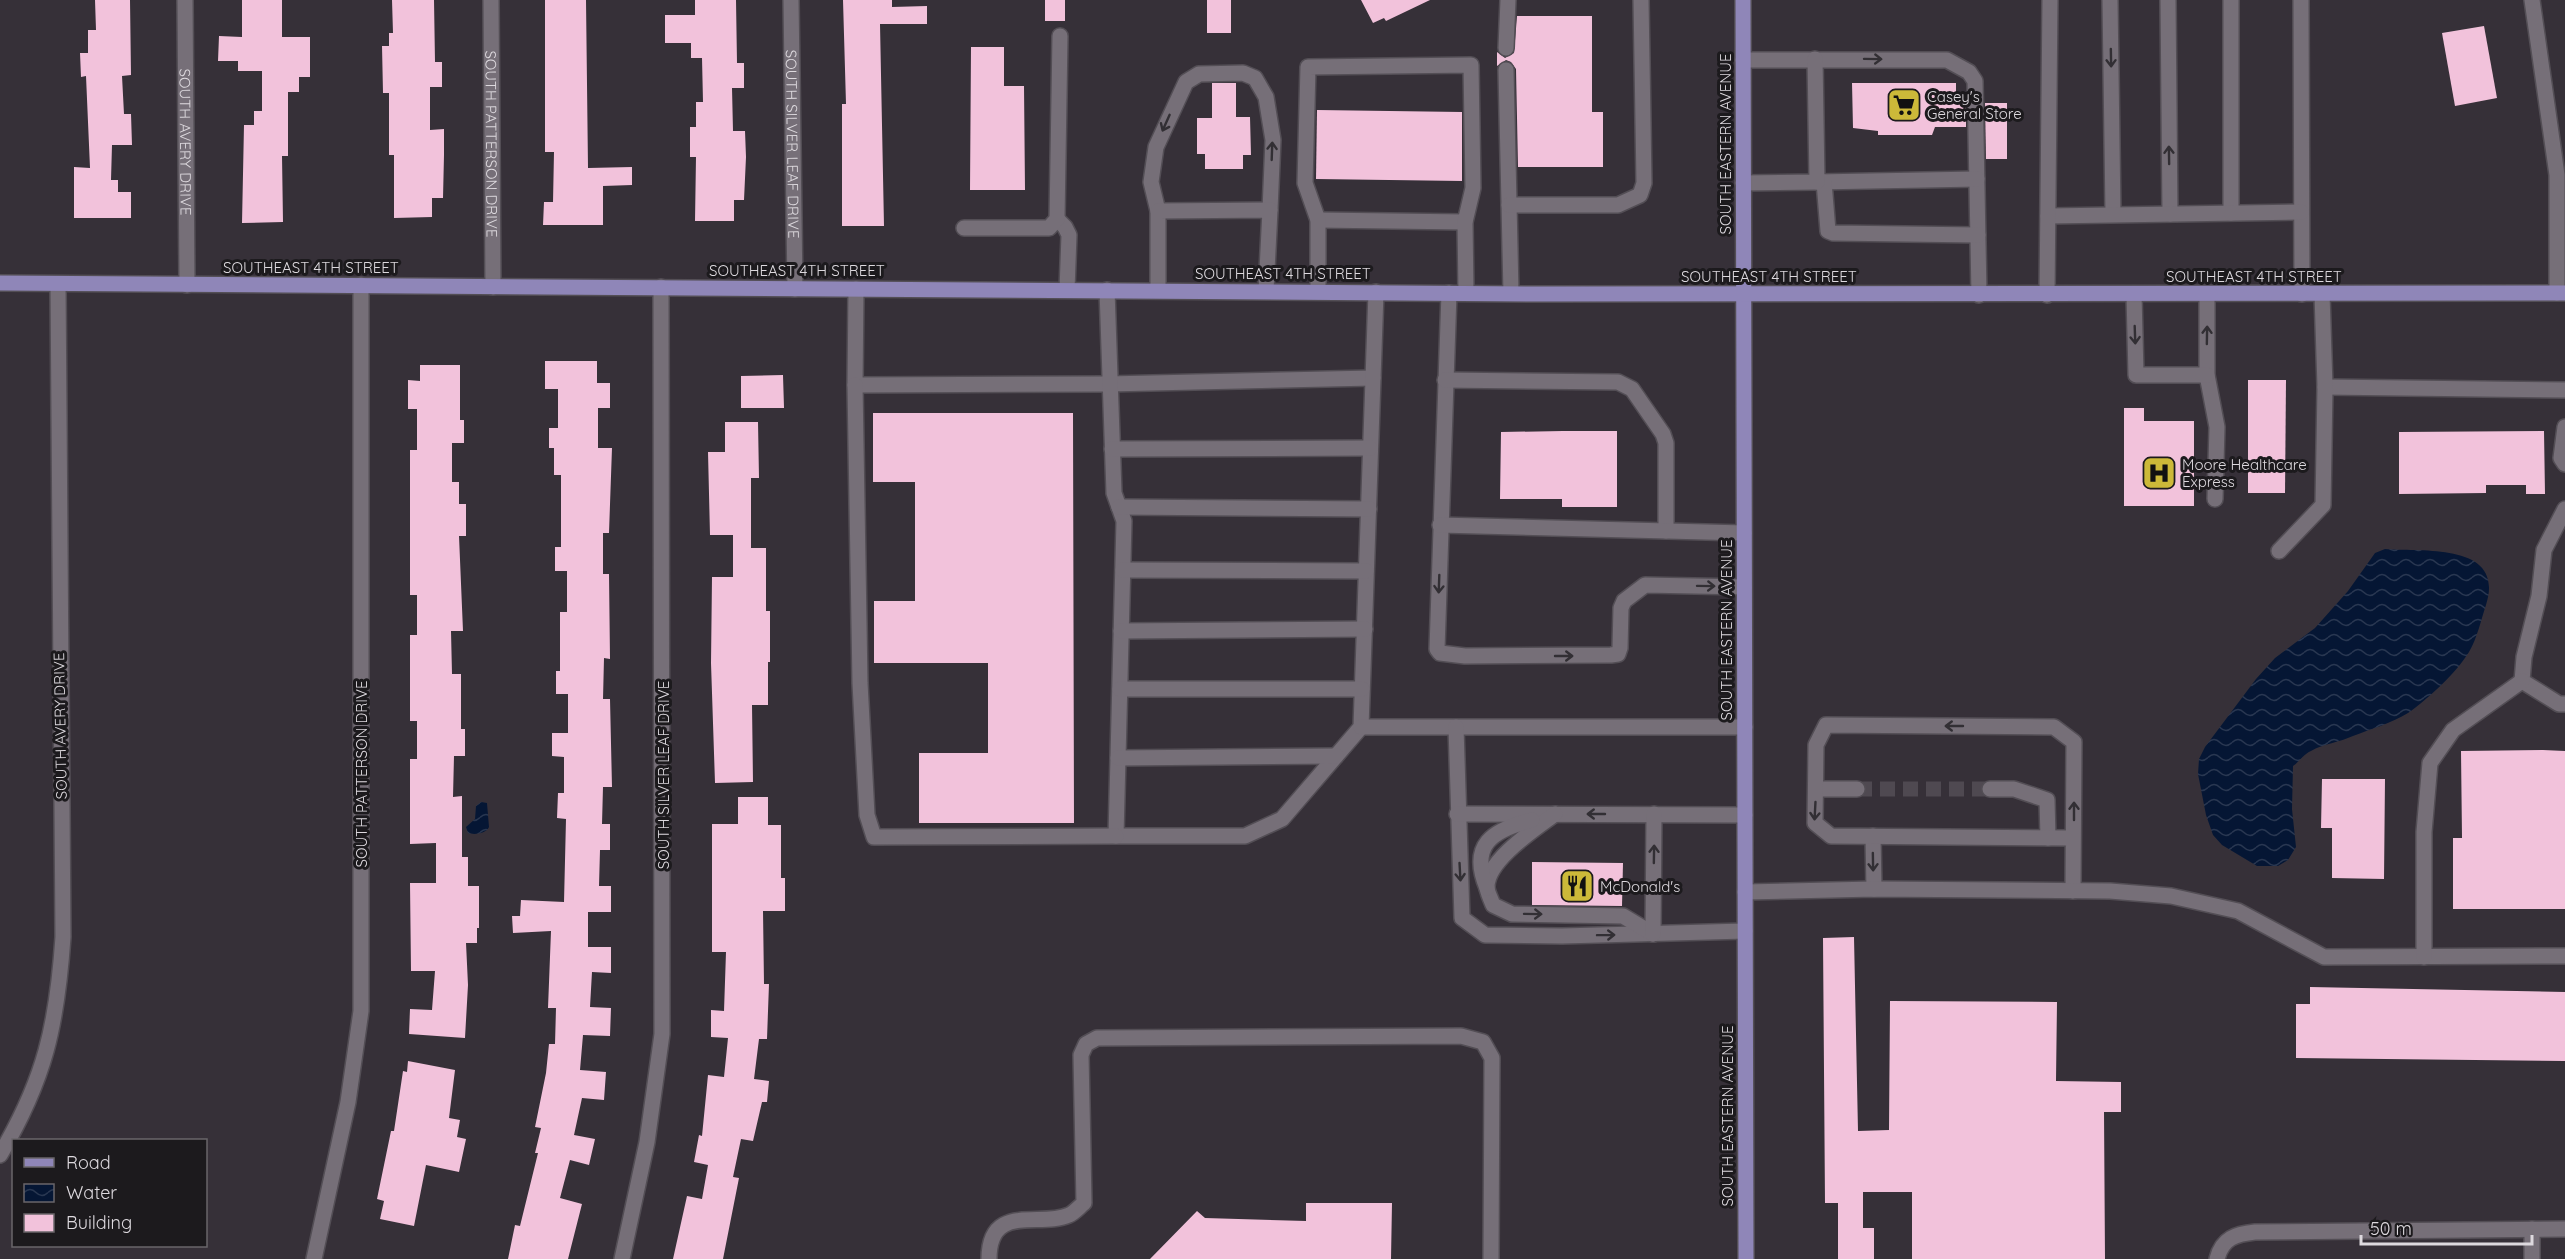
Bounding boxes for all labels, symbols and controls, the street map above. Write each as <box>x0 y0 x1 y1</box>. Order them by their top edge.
one-way arrow <box>2105 48 2116 68</box>
street label: SOUTH SILVER LEAF DRIVE <box>782 49 804 238</box>
street label: SOUTH PATTERSON DRIVE <box>482 50 502 238</box>
one-way arrow <box>1862 53 1882 65</box>
street label: SOUTH EASTERN AVENUE <box>1716 54 1735 234</box>
street label: SOUTH AVERY DRIVE <box>176 68 196 215</box>
supermarket icon: Casey's General Store <box>1886 87 1922 123</box>
place label: Casey's General Store <box>1927 87 2022 123</box>
one-way arrow <box>1160 113 1171 131</box>
one-way arrow <box>1267 142 1278 162</box>
one-way arrow <box>2164 146 2175 166</box>
street label: SOUTHEAST 4TH STREET <box>223 258 399 277</box>
street label: SOUTHEAST 4TH STREET <box>709 261 885 280</box>
street label: SOUTHEAST 4TH STREET <box>1195 264 1371 283</box>
street label: SOUTHEAST 4TH STREET <box>1681 267 1857 286</box>
street label: SOUTHEAST 4TH STREET <box>2166 267 2342 286</box>
one-way arrow <box>2129 325 2141 345</box>
one-way arrow <box>2201 325 2213 345</box>
hospital icon: Moore Healthcare Express <box>2141 455 2177 491</box>
place label: Moore Healthcare Express <box>2182 455 2307 491</box>
street label: SOUTH EASTERN AVENUE <box>1717 540 1736 720</box>
one-way arrow <box>1433 573 1444 593</box>
one-way arrow <box>1695 580 1715 592</box>
one-way arrow <box>1554 650 1574 662</box>
street label: SOUTH AVERY DRIVE <box>49 652 71 800</box>
street label: SOUTH PATTERSON DRIVE <box>352 680 371 868</box>
street label: SOUTH SILVER LEAF DRIVE <box>654 681 673 869</box>
one-way arrow <box>1944 720 1964 732</box>
one-way arrow <box>1810 801 1821 820</box>
one-way arrow <box>2068 802 2079 822</box>
one-way arrow <box>1586 808 1606 820</box>
one-way arrow <box>1648 845 1660 865</box>
one-way arrow <box>1867 852 1879 872</box>
one-way arrow <box>1454 862 1465 882</box>
restaurant icon: McDonald's <box>1559 868 1595 904</box>
place label: McDonald's <box>1600 877 1680 896</box>
one-way arrow <box>1523 909 1543 920</box>
one-way arrow <box>1595 929 1615 941</box>
street label: SOUTH EASTERN AVENUE <box>1718 1026 1737 1206</box>
legend <box>12 1139 207 1247</box>
text: Road <box>66 1151 111 1174</box>
text: Water <box>66 1181 117 1204</box>
scale bar <box>2361 1208 2532 1246</box>
text: Building <box>66 1211 132 1234</box>
text: 50 m <box>2370 1217 2412 1240</box>

